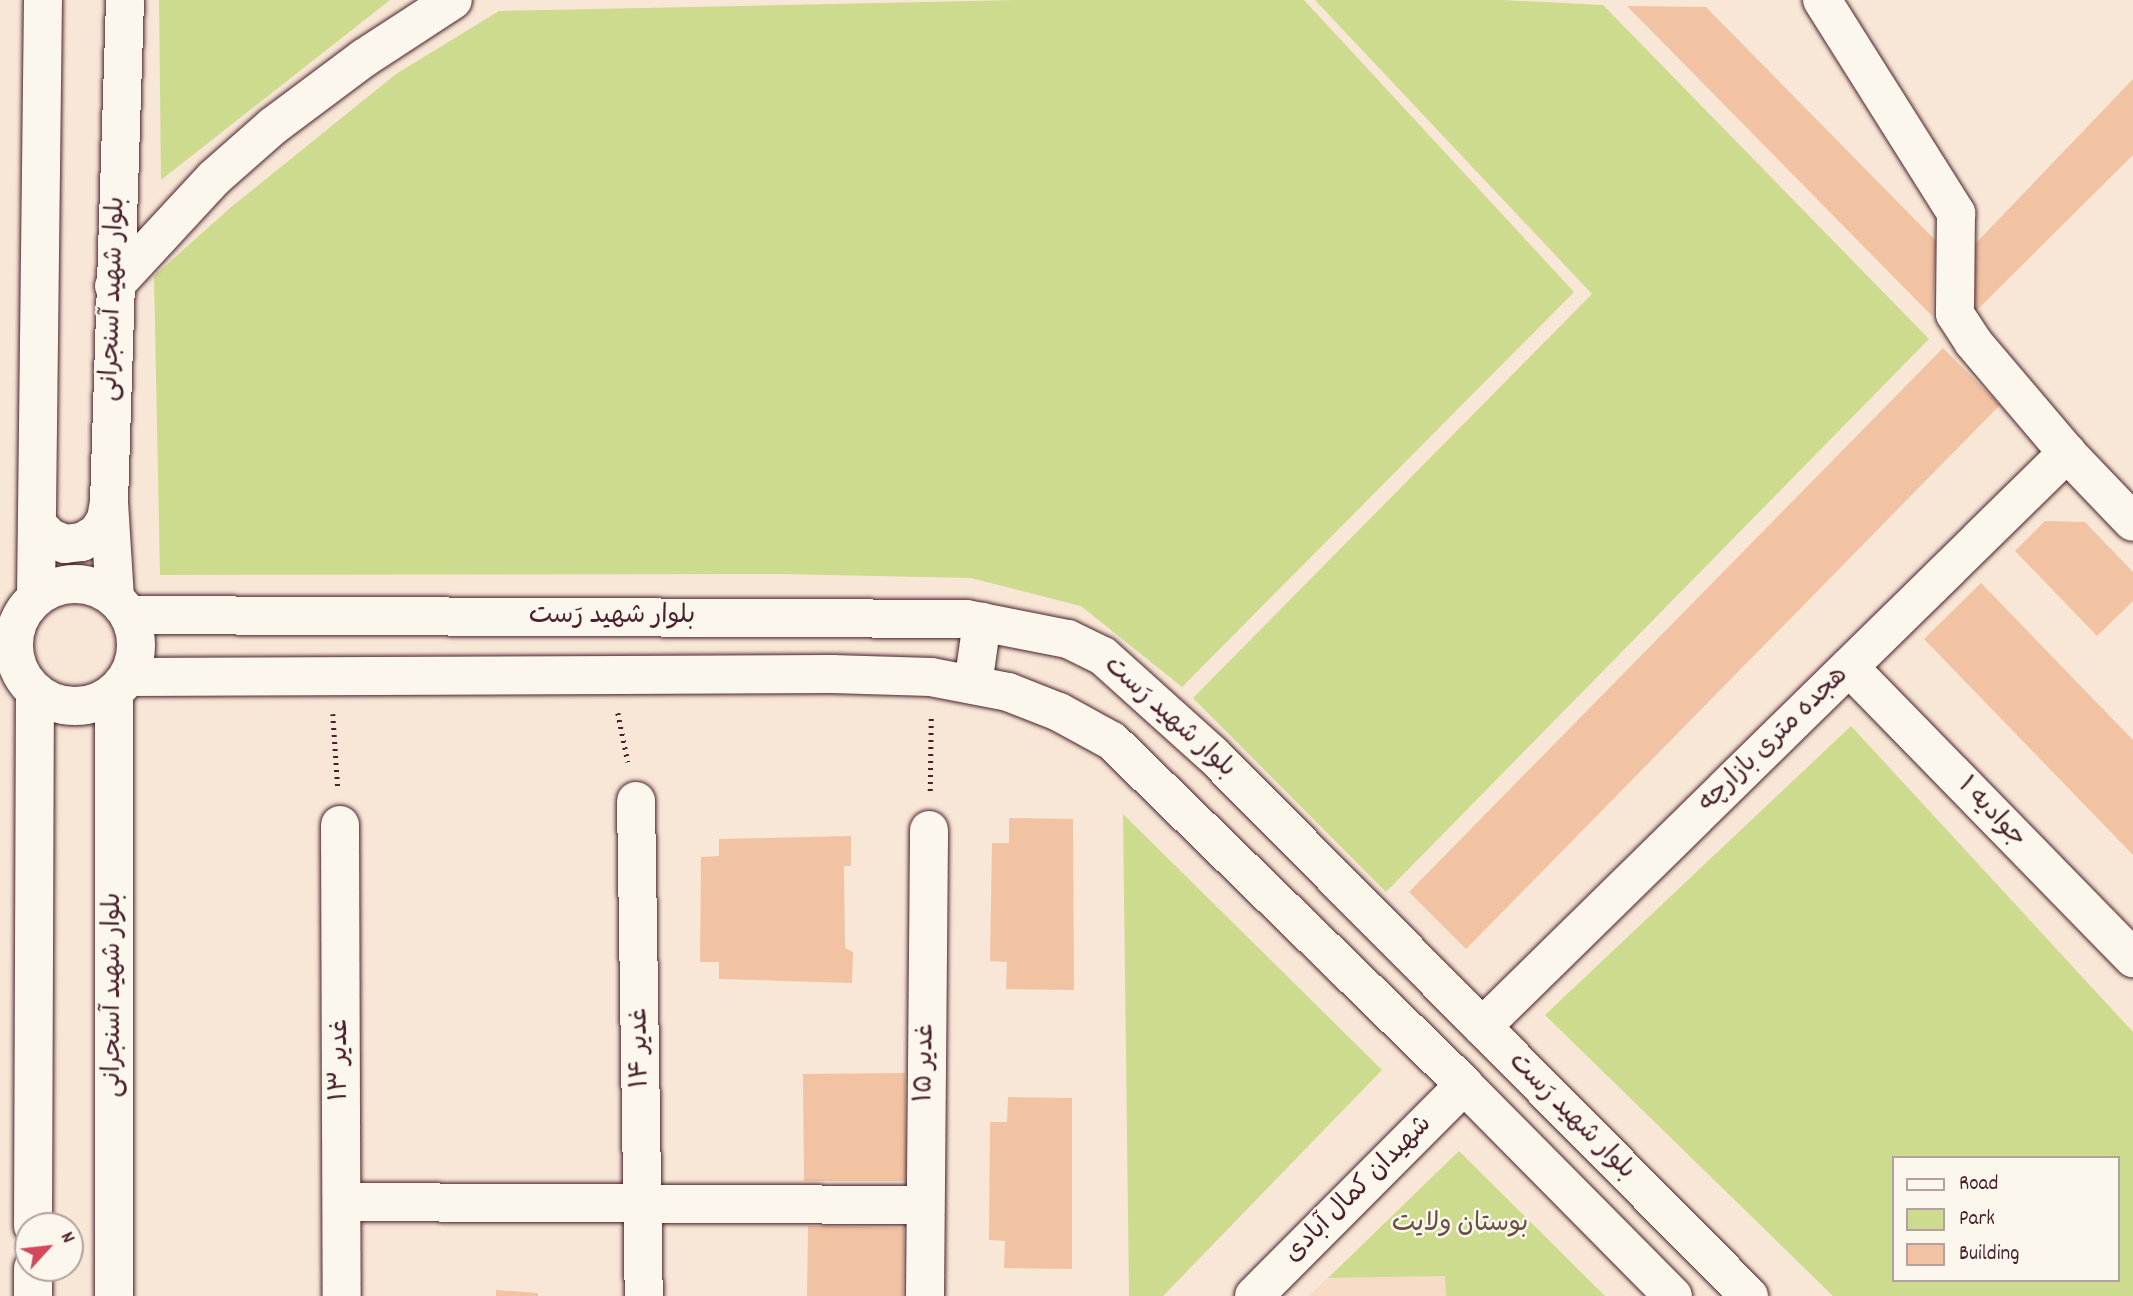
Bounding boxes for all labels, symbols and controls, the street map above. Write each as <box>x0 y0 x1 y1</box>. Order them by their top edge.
street label: بلوار شهید آسنجرانی <box>95 196 133 402</box>
street label: بلوار شهید رَست <box>529 601 695 633</box>
street label: بلوار شهید رَست <box>1097 651 1241 785</box>
street label: هجده متری بازارچه <box>1693 661 1855 819</box>
street label: جوادیه ۱ <box>1950 771 2032 855</box>
street label: بلوار شهید آسنجرانی <box>98 892 130 1098</box>
street label: غدیر ۱۴ <box>625 1007 657 1089</box>
street label: غدیر ۱۳ <box>325 1019 357 1101</box>
street label: غدیر ۱۵ <box>910 1023 942 1103</box>
street label: بلوار شهید رَست <box>1501 1047 1641 1187</box>
street label: شهیدان کمال آبادی <box>1279 1110 1439 1270</box>
legend <box>1892 1156 2119 1282</box>
text: Road <box>1959 1170 1998 1200</box>
text: Park <box>1959 1205 1995 1235</box>
park label: بوستان ولایت <box>1392 1209 1528 1241</box>
north arrow <box>14 1212 84 1282</box>
text: N <box>52 1228 81 1248</box>
text: Building <box>1959 1240 2019 1270</box>

